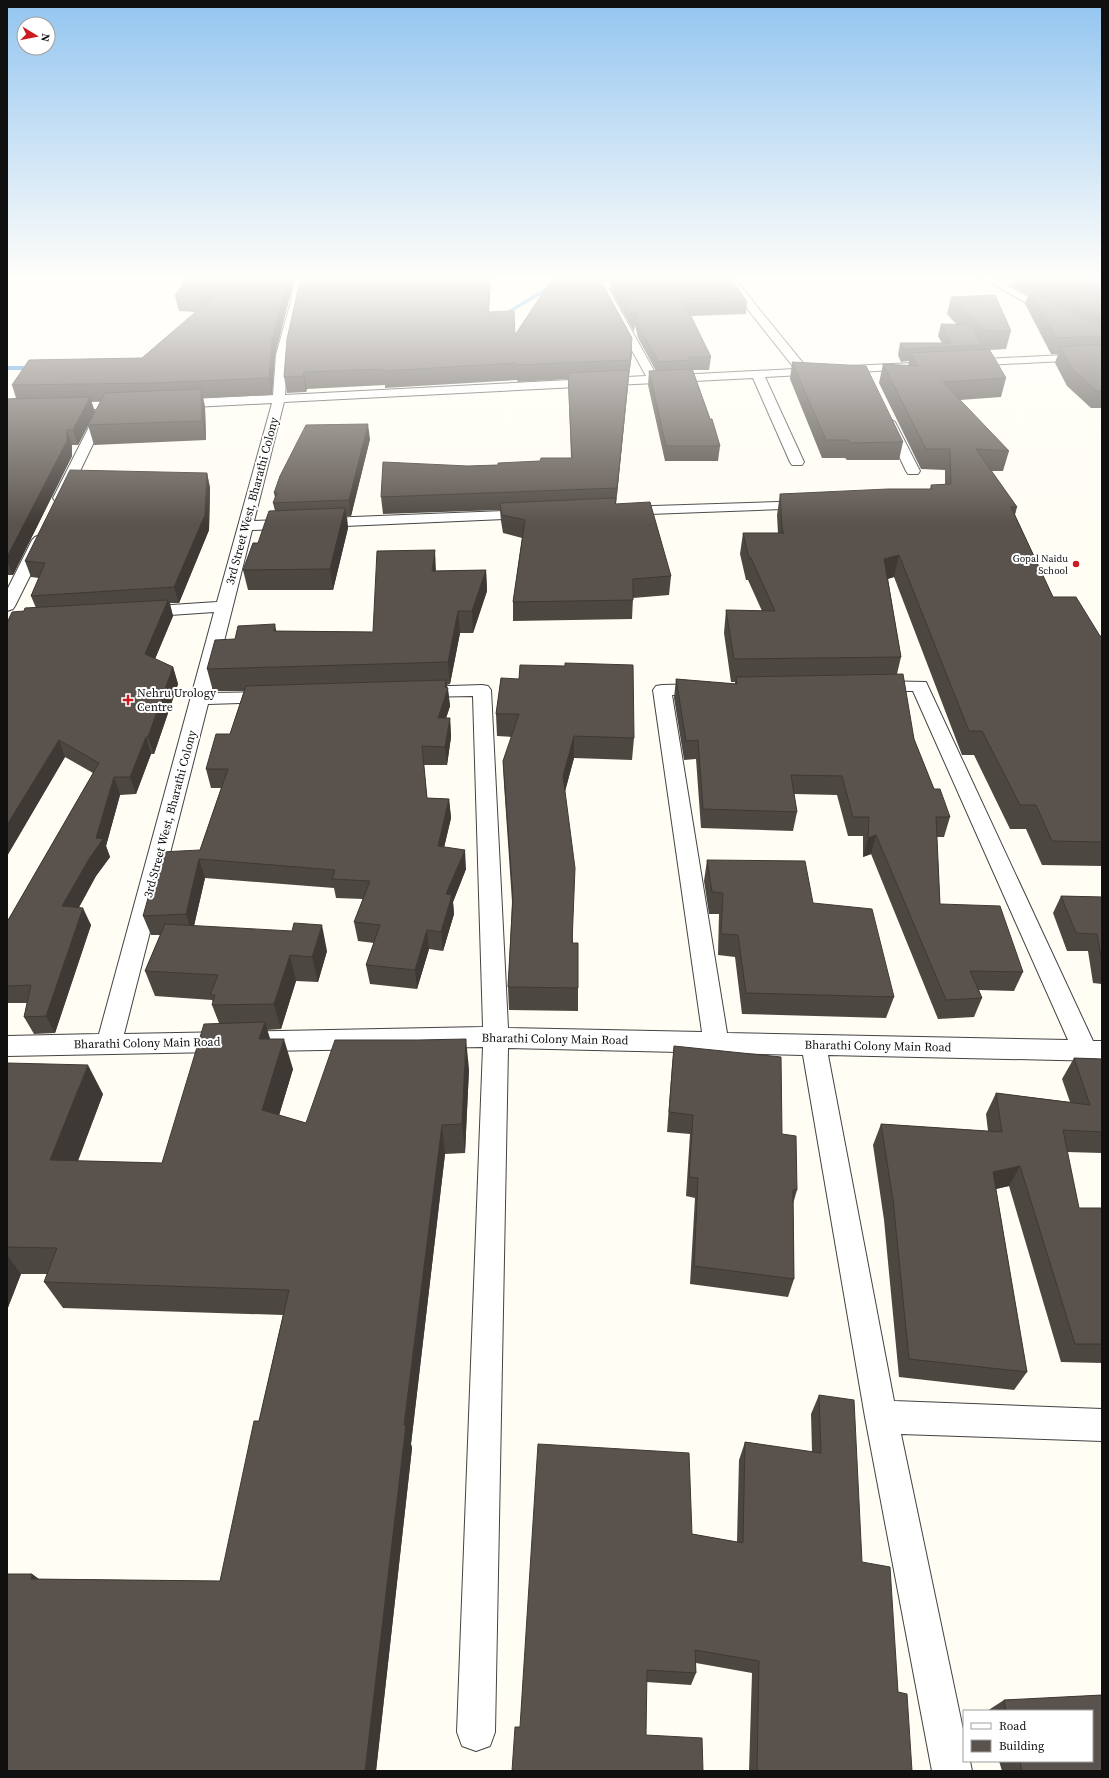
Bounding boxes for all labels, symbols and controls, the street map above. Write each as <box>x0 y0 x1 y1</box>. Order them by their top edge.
north arrow <box>16 16 56 56</box>
text: N <box>37 32 53 43</box>
street label: 3rd Street West, Bharathi Colony <box>222 415 282 587</box>
place label: Gopal Naidu School <box>1013 552 1068 577</box>
marker: Gopal Naidu School <box>1071 559 1081 569</box>
place label: Nehru Urology Centre <box>137 685 217 715</box>
marker: Nehru Urology Centre <box>122 694 134 706</box>
street label: 3rd Street West, Bharathi Colony <box>140 728 200 900</box>
street label: Bharathi Colony Main Road <box>481 1030 629 1048</box>
street label: Bharathi Colony Main Road <box>73 1034 221 1052</box>
street label: Bharathi Colony Main Road <box>804 1037 952 1055</box>
legend <box>963 1710 1093 1762</box>
text: Road <box>999 1718 1026 1734</box>
text: Building <box>999 1738 1044 1754</box>

